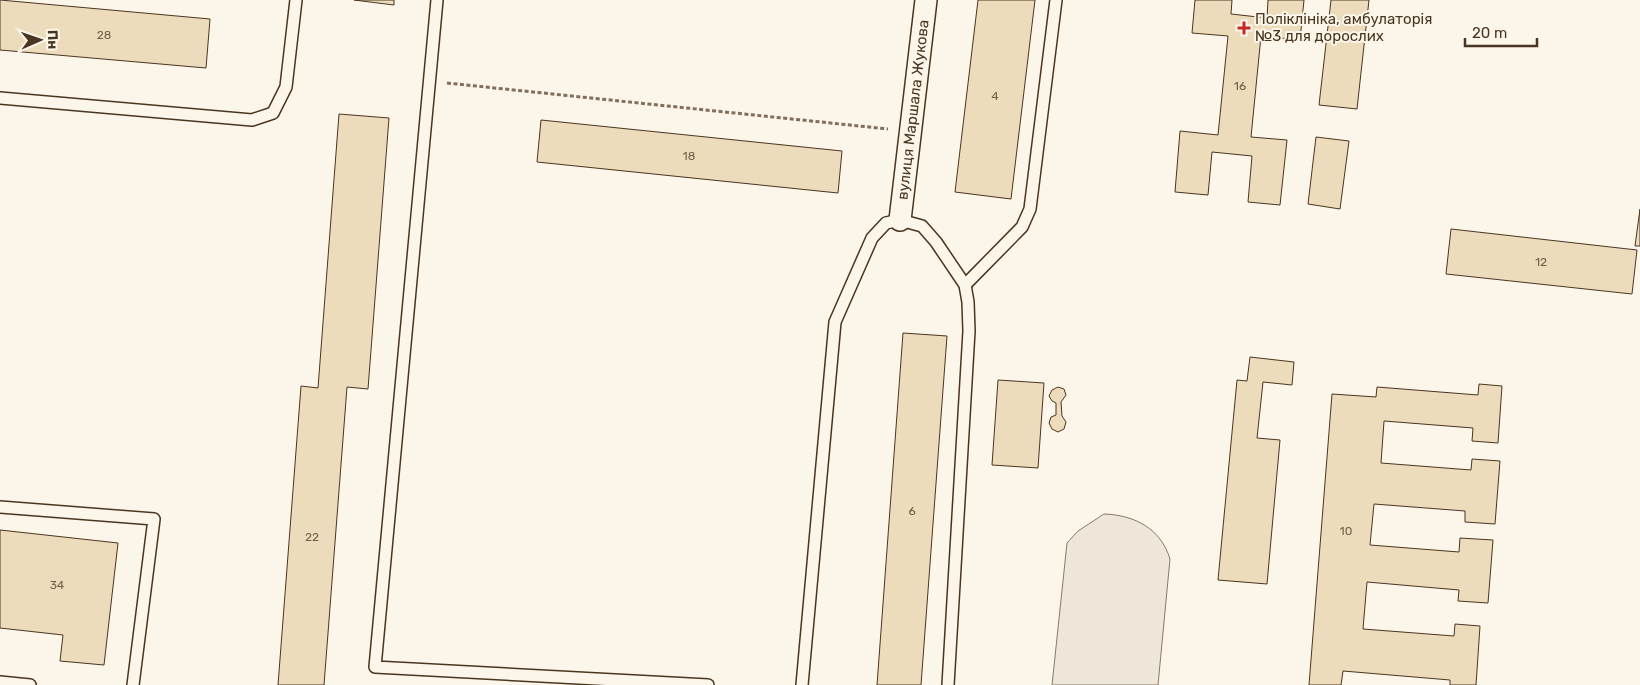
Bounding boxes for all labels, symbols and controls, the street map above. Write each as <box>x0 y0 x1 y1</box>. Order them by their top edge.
place label: Поліклініка, амбулаторія №3 для дорослих <box>1255 10 1432 45</box>
north arrow <box>15 15 65 65</box>
scale bar <box>1465 15 1538 47</box>
street label: вулиця Маршала Жукова <box>893 19 933 201</box>
marker: Поліклініка, амбулаторія №3 для дорослих <box>1237 21 1251 35</box>
text: 20 m <box>1472 24 1507 42</box>
house number: 28 <box>97 28 111 42</box>
text: Пн <box>44 30 61 50</box>
house number: 16 <box>1234 79 1246 93</box>
house number: 4 <box>991 89 999 103</box>
house number: 18 <box>683 149 695 163</box>
house number: 12 <box>1535 255 1547 269</box>
house number: 6 <box>908 504 916 518</box>
house number: 10 <box>1340 524 1352 538</box>
house number: 22 <box>305 530 319 544</box>
house number: 34 <box>50 578 65 592</box>

